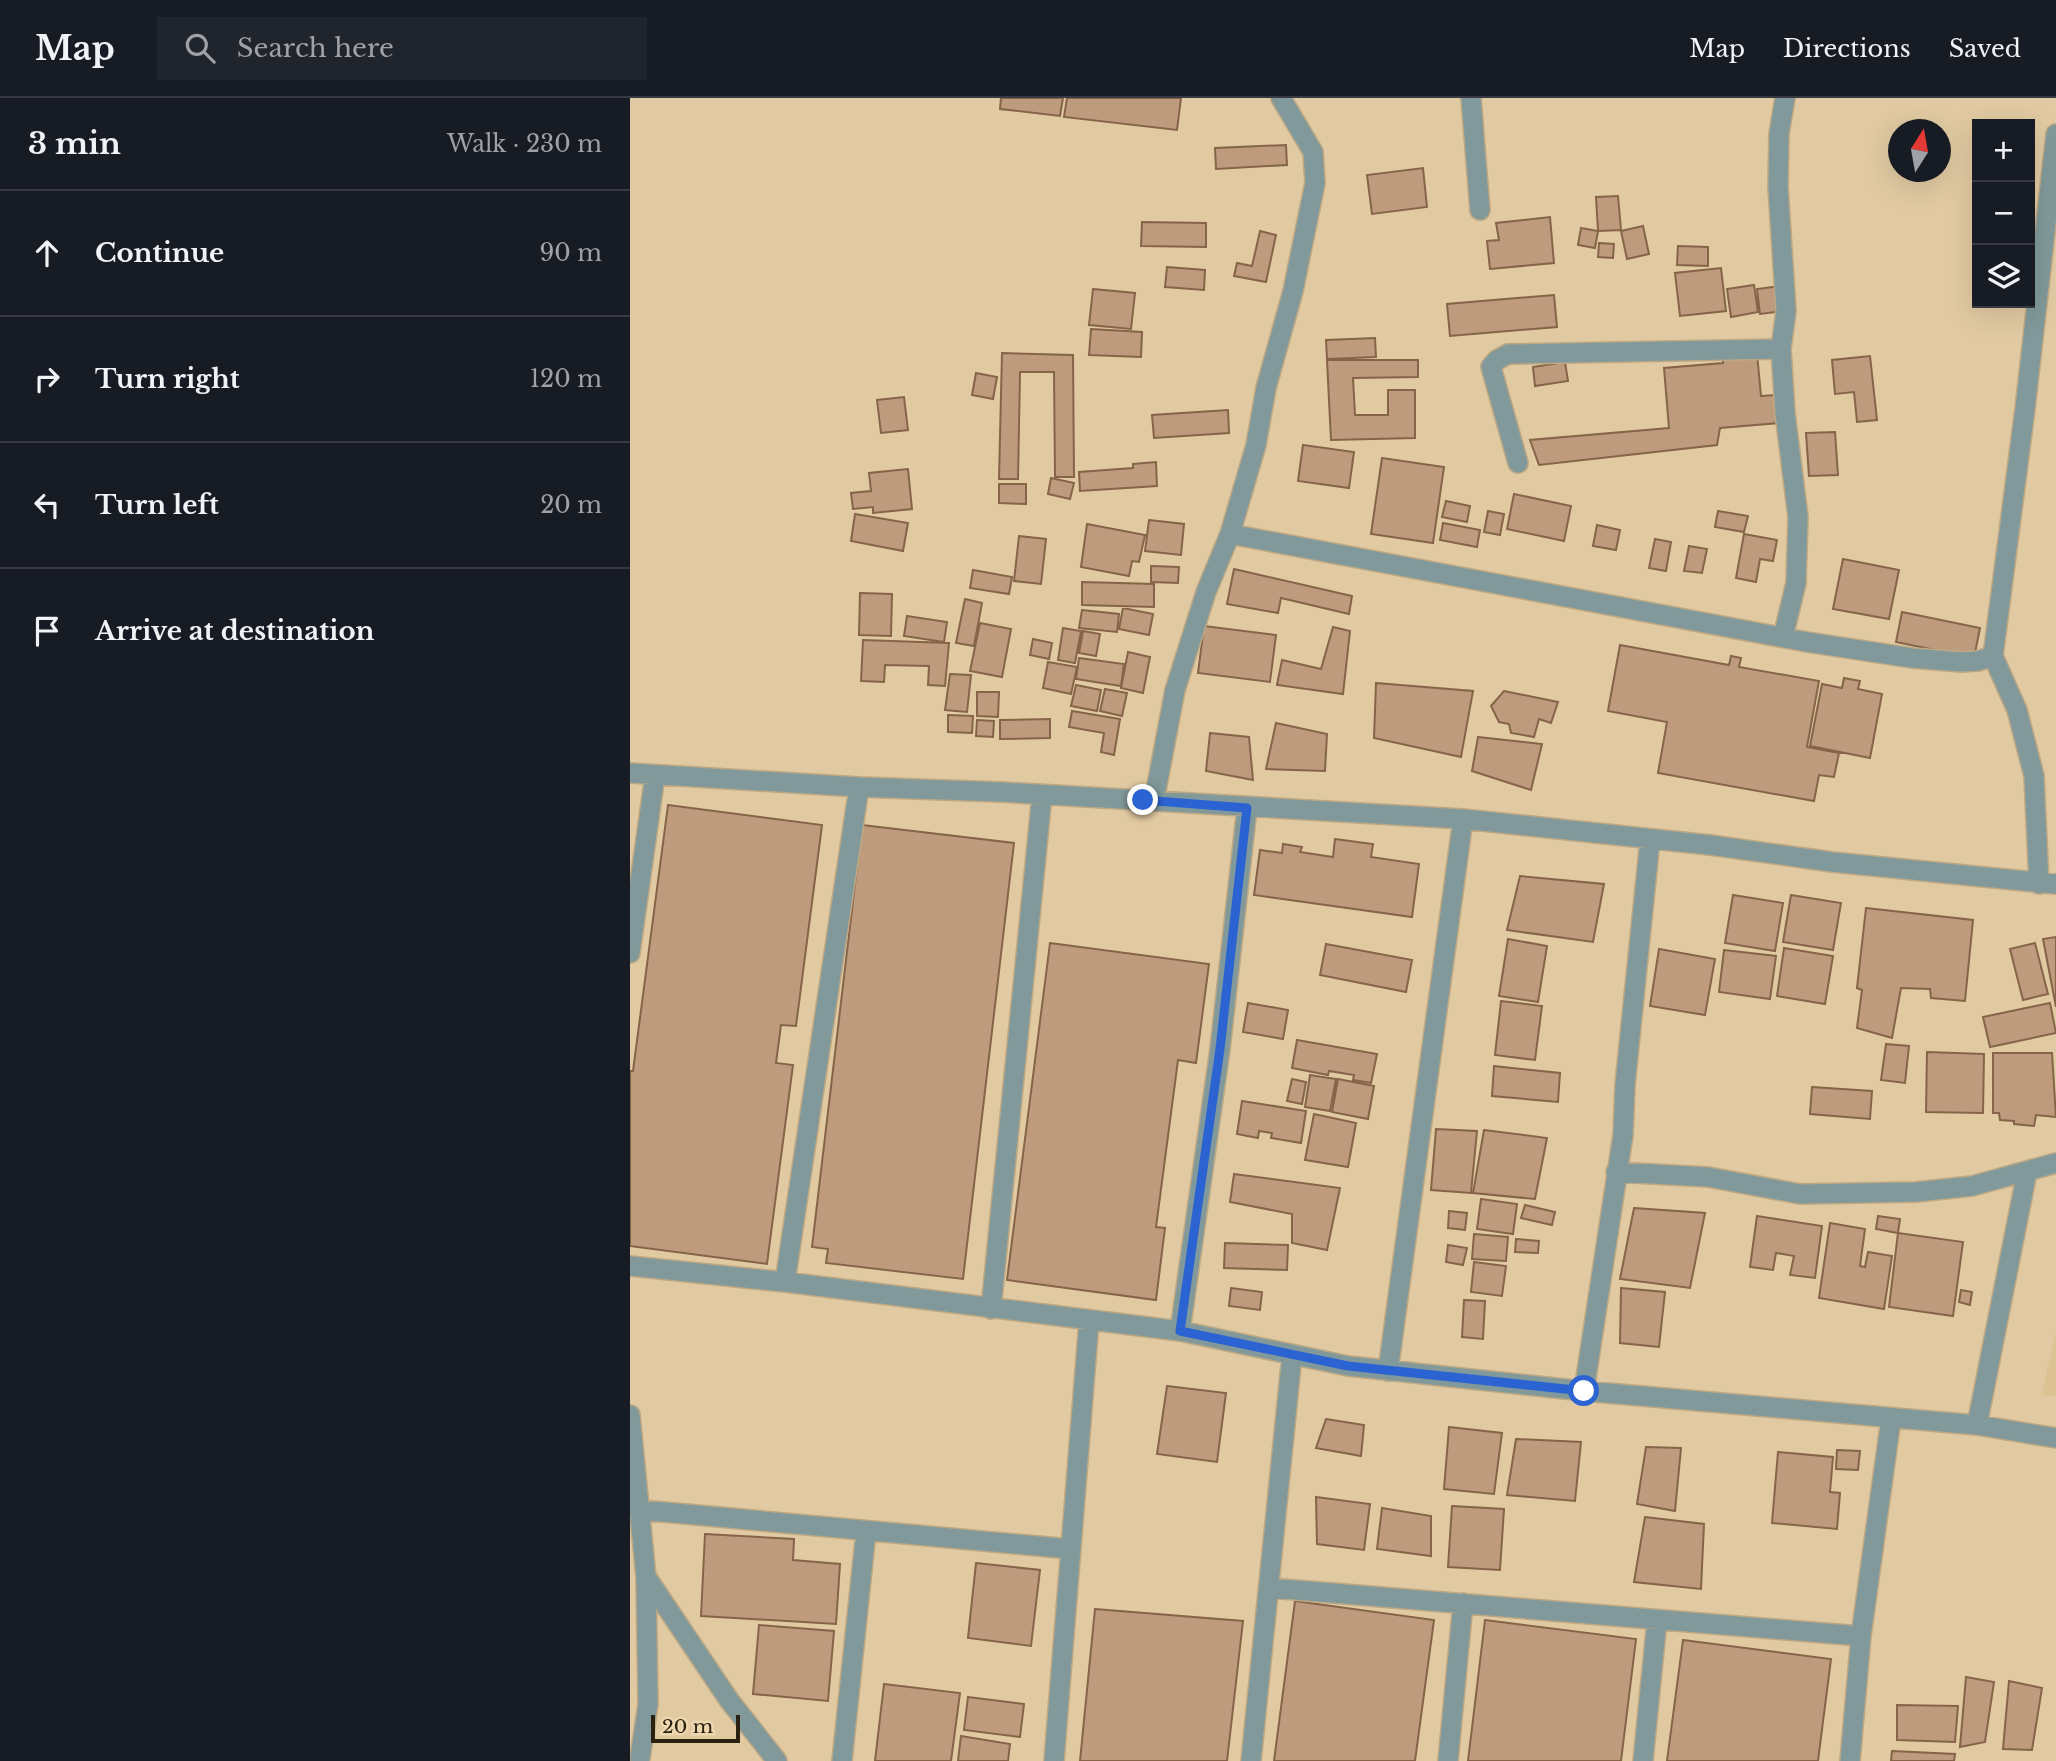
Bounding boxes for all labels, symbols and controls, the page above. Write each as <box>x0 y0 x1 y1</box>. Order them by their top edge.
search box <box>157 17 647 80</box>
text: Map <box>35 28 115 69</box>
icon: search <box>181 29 219 67</box>
text: Search here <box>237 32 394 64</box>
text: Map <box>1689 34 1745 63</box>
text: Directions <box>1783 34 1911 63</box>
text: Saved <box>1949 34 2021 63</box>
north arrow <box>1888 119 1951 182</box>
map controls <box>1972 119 2035 308</box>
button: + <box>1972 119 2035 182</box>
text: 3 min <box>28 125 121 162</box>
text: Walk · 230 m <box>447 130 602 158</box>
button: − <box>1972 182 2035 245</box>
icon: ahead <box>28 234 66 272</box>
text: Continue <box>95 237 224 269</box>
text: 90 m <box>540 239 602 267</box>
button: layers <box>1972 245 2035 308</box>
icon: right <box>28 360 66 398</box>
text: Turn right <box>95 363 240 395</box>
text: 120 m <box>530 365 602 393</box>
icon: left <box>28 486 66 524</box>
text: Turn left <box>95 489 219 521</box>
text: 20 m <box>540 491 602 519</box>
icon: arrive <box>28 612 66 650</box>
text: Arrive at destination <box>95 615 375 647</box>
route end <box>1127 784 1158 815</box>
route start <box>1568 1375 1599 1406</box>
scale bar <box>651 1712 740 1744</box>
text: 20 m <box>662 1715 713 1738</box>

